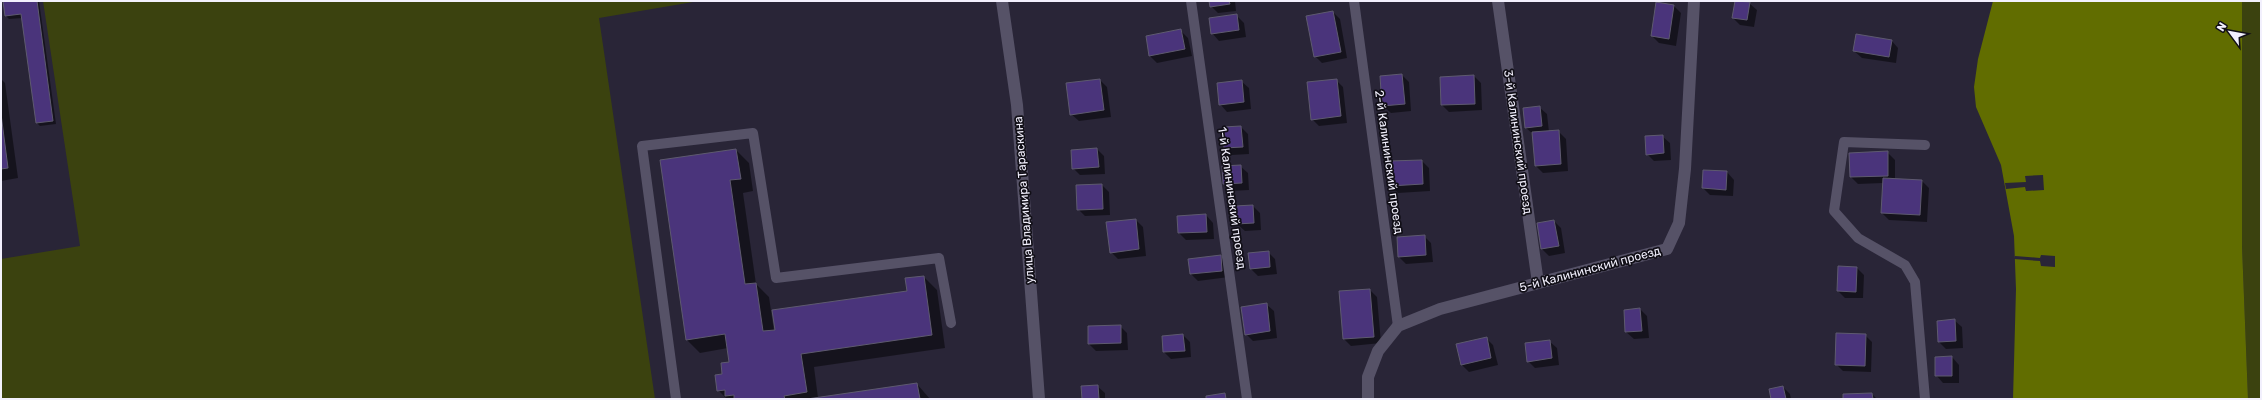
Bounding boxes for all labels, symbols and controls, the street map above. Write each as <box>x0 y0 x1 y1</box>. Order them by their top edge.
north arrow <box>2210 12 2250 52</box>
text: N <box>2214 20 2230 34</box>
street label: 3-й Калининский проезд <box>1501 69 1535 215</box>
street label: 2-й Калининский проезд <box>1372 89 1406 235</box>
street label: улица Владимира Тараскина <box>1011 116 1037 284</box>
street label: 1-й Калининский проезд <box>1215 126 1249 270</box>
street label: 5-й Калининский проезд <box>1518 243 1662 295</box>

